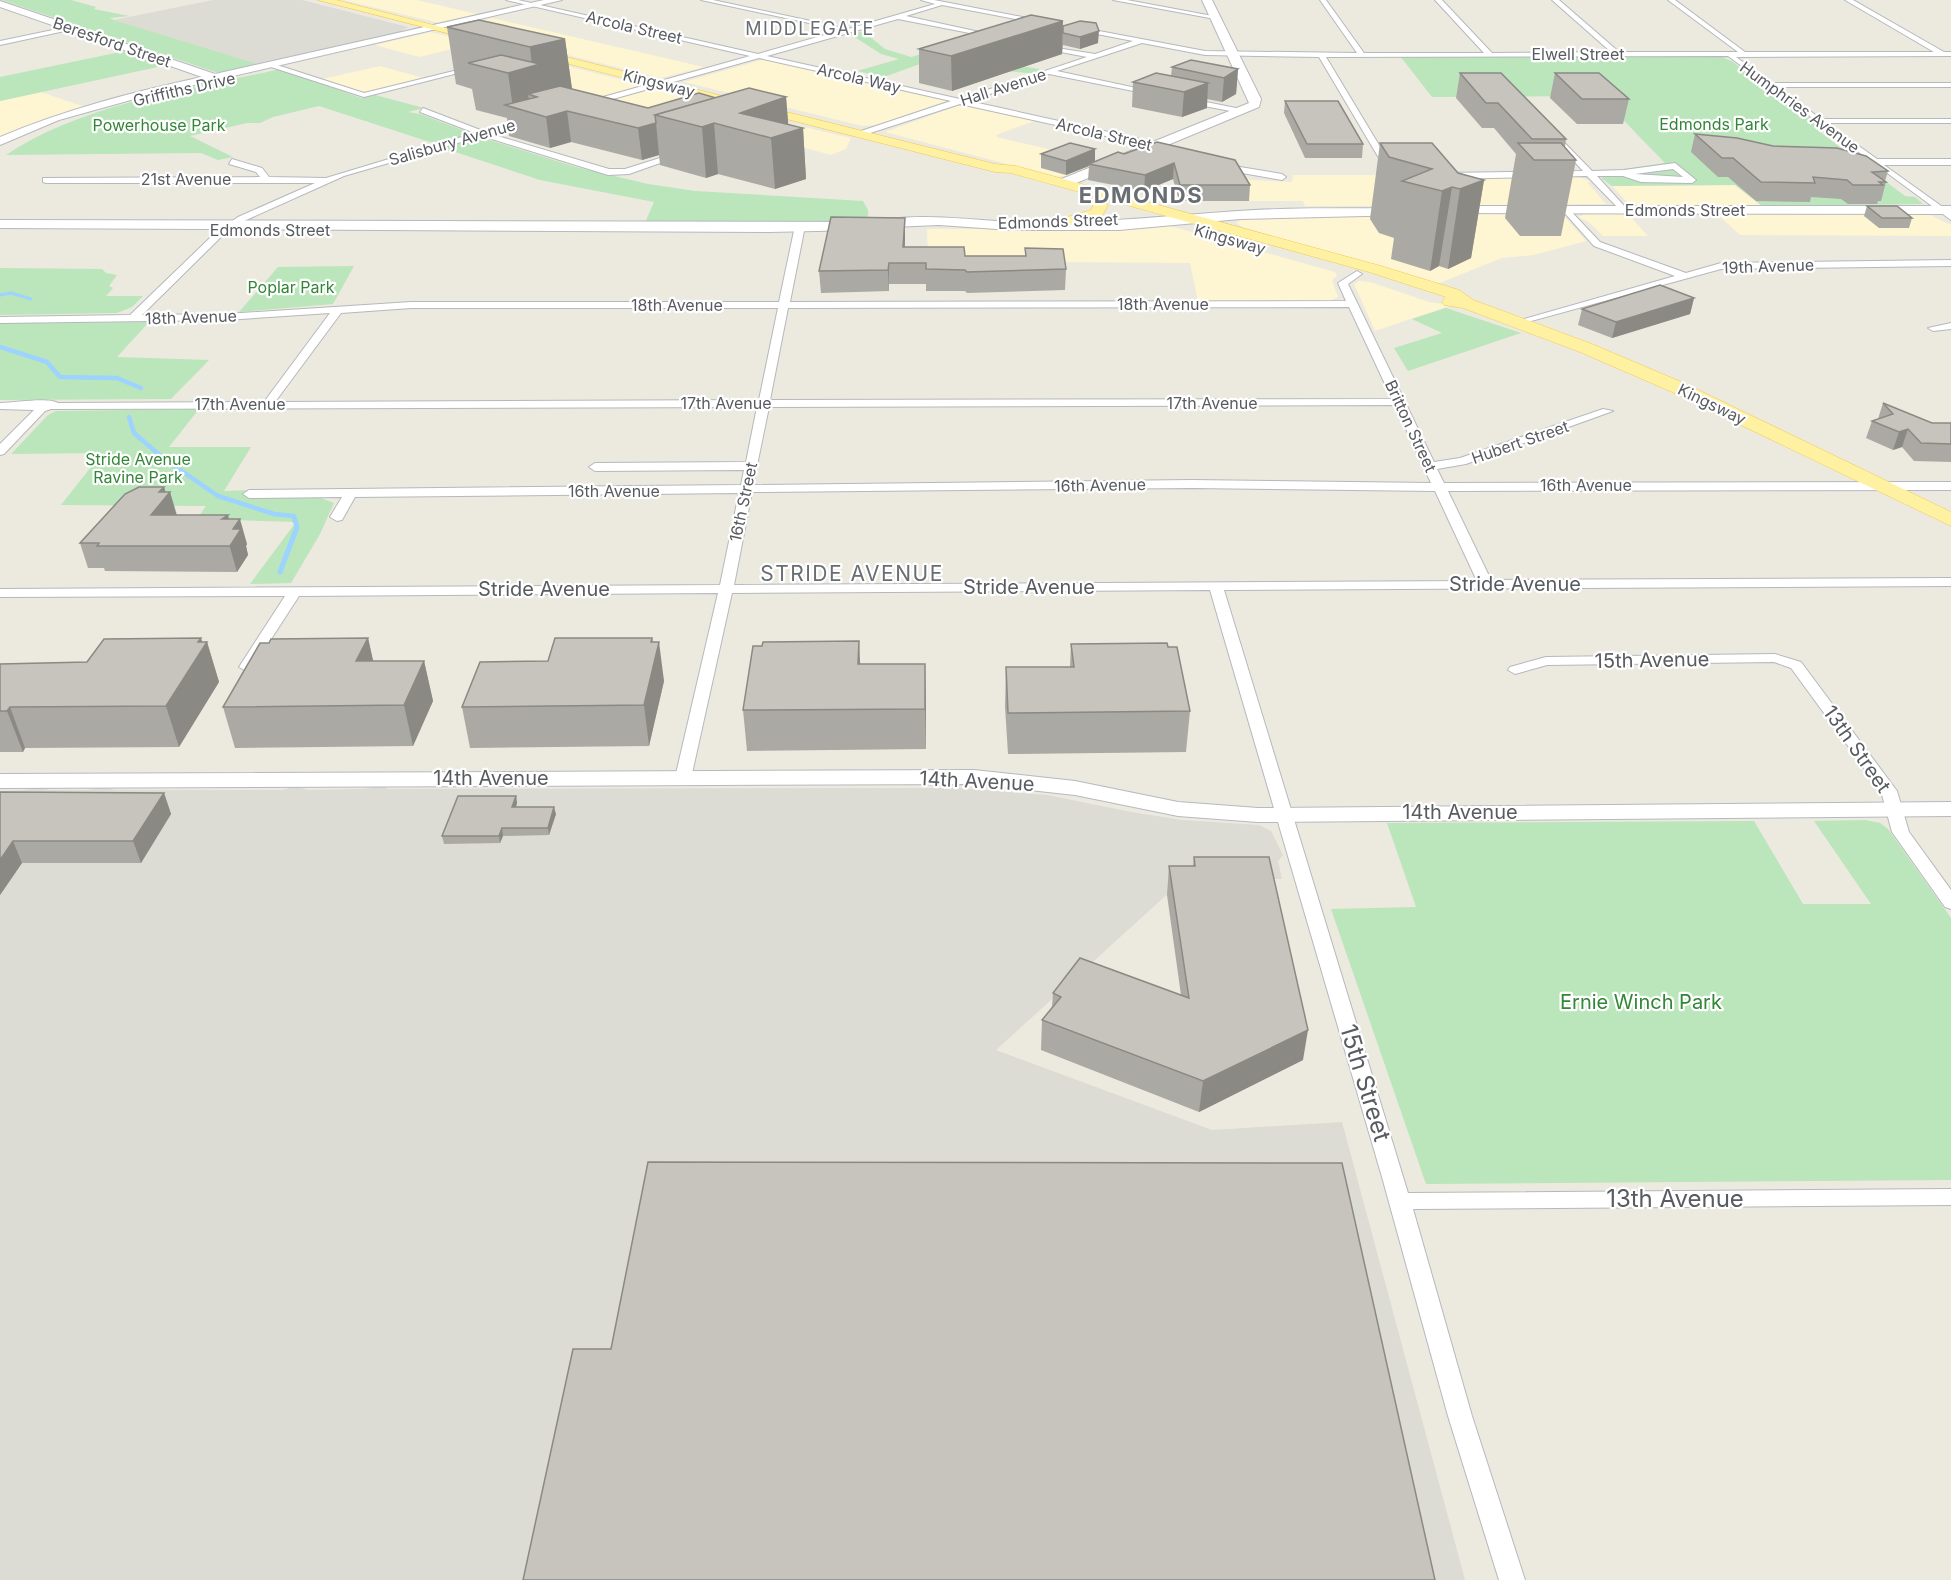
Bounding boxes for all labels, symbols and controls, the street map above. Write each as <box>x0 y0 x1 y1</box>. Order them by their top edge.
street label: Arcola Street <box>584 6 684 48</box>
street label: Beresford Street <box>50 12 174 72</box>
district label: MIDDLEGATE <box>745 18 875 39</box>
street label: Elwell Street <box>1531 44 1625 64</box>
street label: Humphries Avenue <box>1736 57 1864 157</box>
street label: Arcola Way <box>815 59 903 97</box>
street label: Kingsway <box>621 64 697 102</box>
street label: Hall Avenue <box>957 64 1049 110</box>
street label: Griffiths Drive <box>131 67 237 111</box>
street label: Arcola Street <box>1054 113 1154 155</box>
street label: Salisbury Avenue <box>386 114 518 170</box>
park label: Edmonds Park <box>1659 114 1769 134</box>
park label: Powerhouse Park <box>93 115 226 135</box>
street label: 21st Avenue <box>141 169 231 189</box>
district label: EDMONDS <box>1079 182 1203 208</box>
street label: Edmonds Street <box>1625 200 1745 220</box>
street label: Edmonds Street <box>998 209 1118 233</box>
street label: Kingsway <box>1192 219 1268 259</box>
street label: Edmonds Street <box>210 220 330 240</box>
street label: 19th Avenue <box>1722 254 1814 278</box>
park label: Poplar Park <box>247 277 335 297</box>
street label: 18th Avenue <box>1117 294 1209 314</box>
street label: 18th Avenue <box>631 295 723 315</box>
street label: 18th Avenue <box>145 305 237 329</box>
street label: Britton Street <box>1381 377 1441 475</box>
street label: Kingsway <box>1675 379 1749 429</box>
street label: 17th Avenue <box>681 393 771 413</box>
street label: 17th Avenue <box>1167 393 1257 413</box>
street label: 17th Avenue <box>195 394 285 414</box>
street label: Hubert Street <box>1469 416 1571 468</box>
park label: Stride Avenue Ravine Park <box>85 449 191 487</box>
street label: 16th Street <box>725 460 761 544</box>
street label: 16th Avenue <box>1054 474 1146 496</box>
street label: 16th Avenue <box>1540 475 1632 495</box>
street label: 16th Avenue <box>568 481 660 501</box>
district label: STRIDE AVENUE <box>760 561 944 586</box>
street label: Stride Avenue <box>1449 572 1581 596</box>
street label: Stride Avenue <box>963 575 1095 599</box>
street label: Stride Avenue <box>478 577 610 601</box>
street label: 15th Avenue <box>1595 647 1709 673</box>
street label: 13th Street <box>1818 701 1896 798</box>
street label: 14th Avenue <box>433 766 549 790</box>
street label: 14th Avenue <box>919 766 1035 796</box>
street label: 14th Avenue <box>1402 800 1518 824</box>
park label: Ernie Winch Park <box>1560 990 1722 1014</box>
street label: 15th Street <box>1334 1021 1397 1145</box>
street label: 13th Avenue <box>1606 1184 1744 1213</box>

